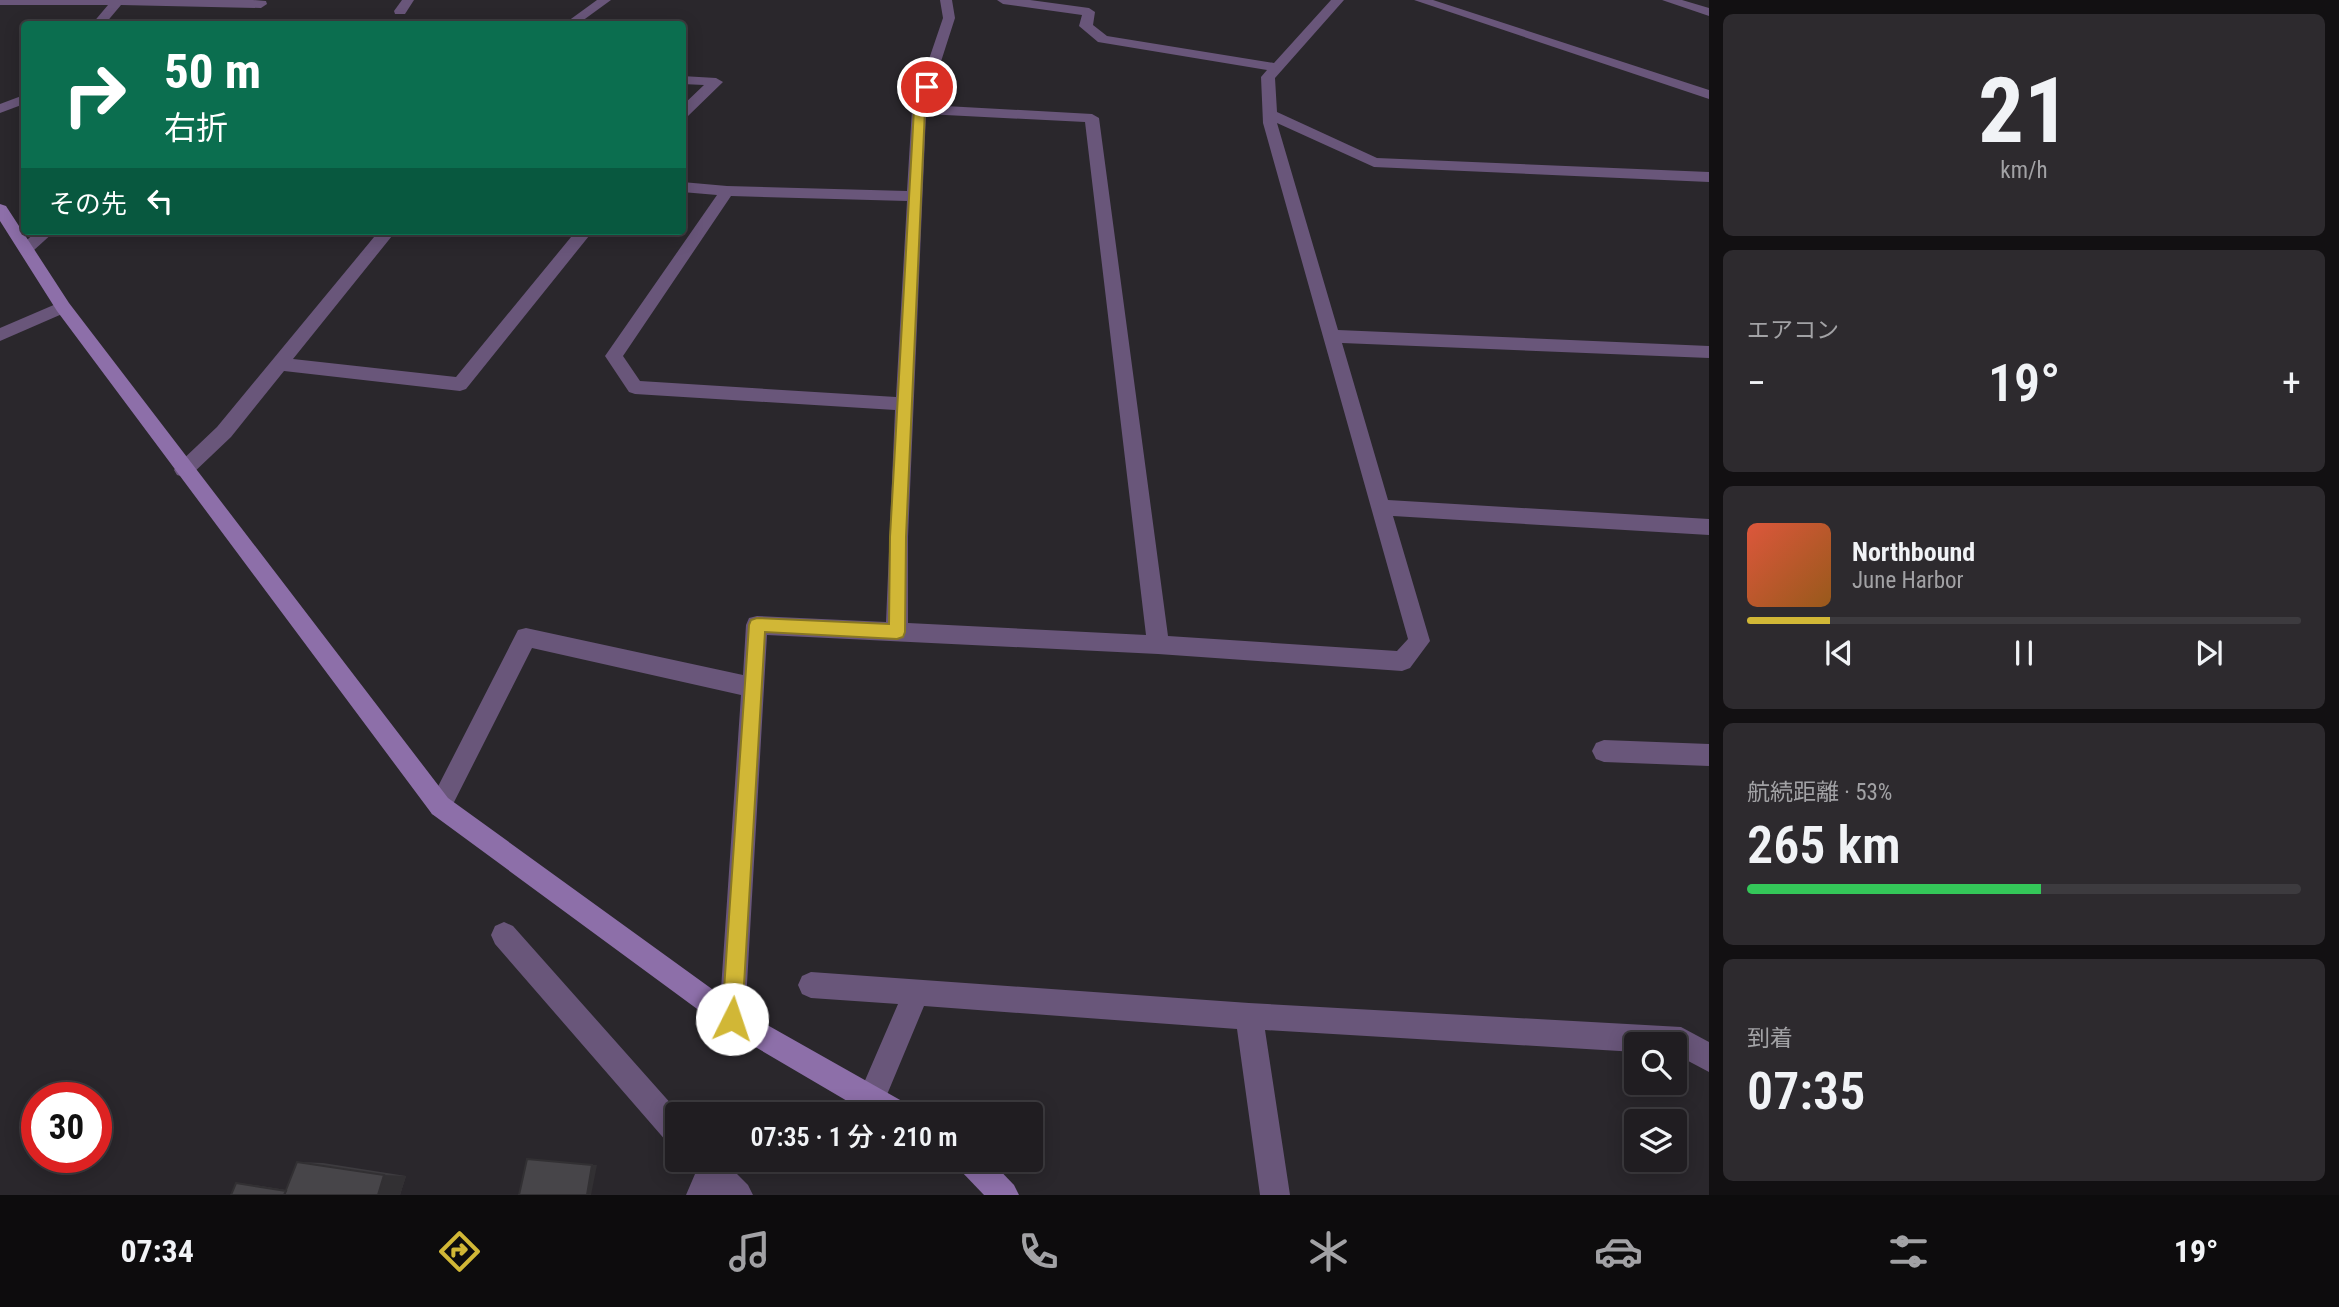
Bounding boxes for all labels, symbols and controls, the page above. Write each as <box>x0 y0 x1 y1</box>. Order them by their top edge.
text: 50 m <box>164 43 261 100</box>
icon: right <box>49 49 140 140</box>
pin <box>897 57 957 117</box>
text: 21 <box>1978 58 2070 164</box>
icon: arrive <box>908 68 946 106</box>
text: 右折 <box>164 109 228 147</box>
text: km/h <box>2000 157 2048 184</box>
icon: left <box>141 182 179 220</box>
text: その先 <box>49 189 127 219</box>
text: エアコン <box>1747 317 1839 344</box>
text: 19° <box>1988 353 2060 414</box>
text: − <box>1747 361 1766 405</box>
text: + <box>2282 361 2301 405</box>
text: Northbound <box>1852 537 1975 567</box>
text: June Harbor <box>1852 567 1964 594</box>
icon: previous <box>1820 634 1858 672</box>
icon: pause <box>2005 634 2043 672</box>
icon: next <box>2190 634 2228 672</box>
text: 航続距離 · 53% <box>1747 779 1892 806</box>
text: 265 km <box>1747 815 1901 876</box>
position arrow <box>695 982 769 1056</box>
text: 到着 <box>1747 1025 1793 1052</box>
map controls <box>1624 1032 1687 1172</box>
button: search <box>1624 1032 1687 1095</box>
text: 07:35 <box>1747 1061 1865 1122</box>
speed limit sign: 30 <box>21 1082 112 1173</box>
button: layers <box>1624 1109 1687 1172</box>
text: 07:35 · 1 分 · 210 m <box>750 1122 958 1152</box>
icon: directions <box>435 1227 484 1276</box>
icon: music <box>725 1227 774 1276</box>
icon: phone <box>1014 1227 1063 1276</box>
icon: climate <box>1304 1227 1353 1276</box>
icon: car <box>1594 1227 1643 1276</box>
icon: filters <box>1884 1227 1933 1276</box>
text: 07:34 <box>120 1232 194 1270</box>
text: 19° <box>2174 1232 2219 1270</box>

